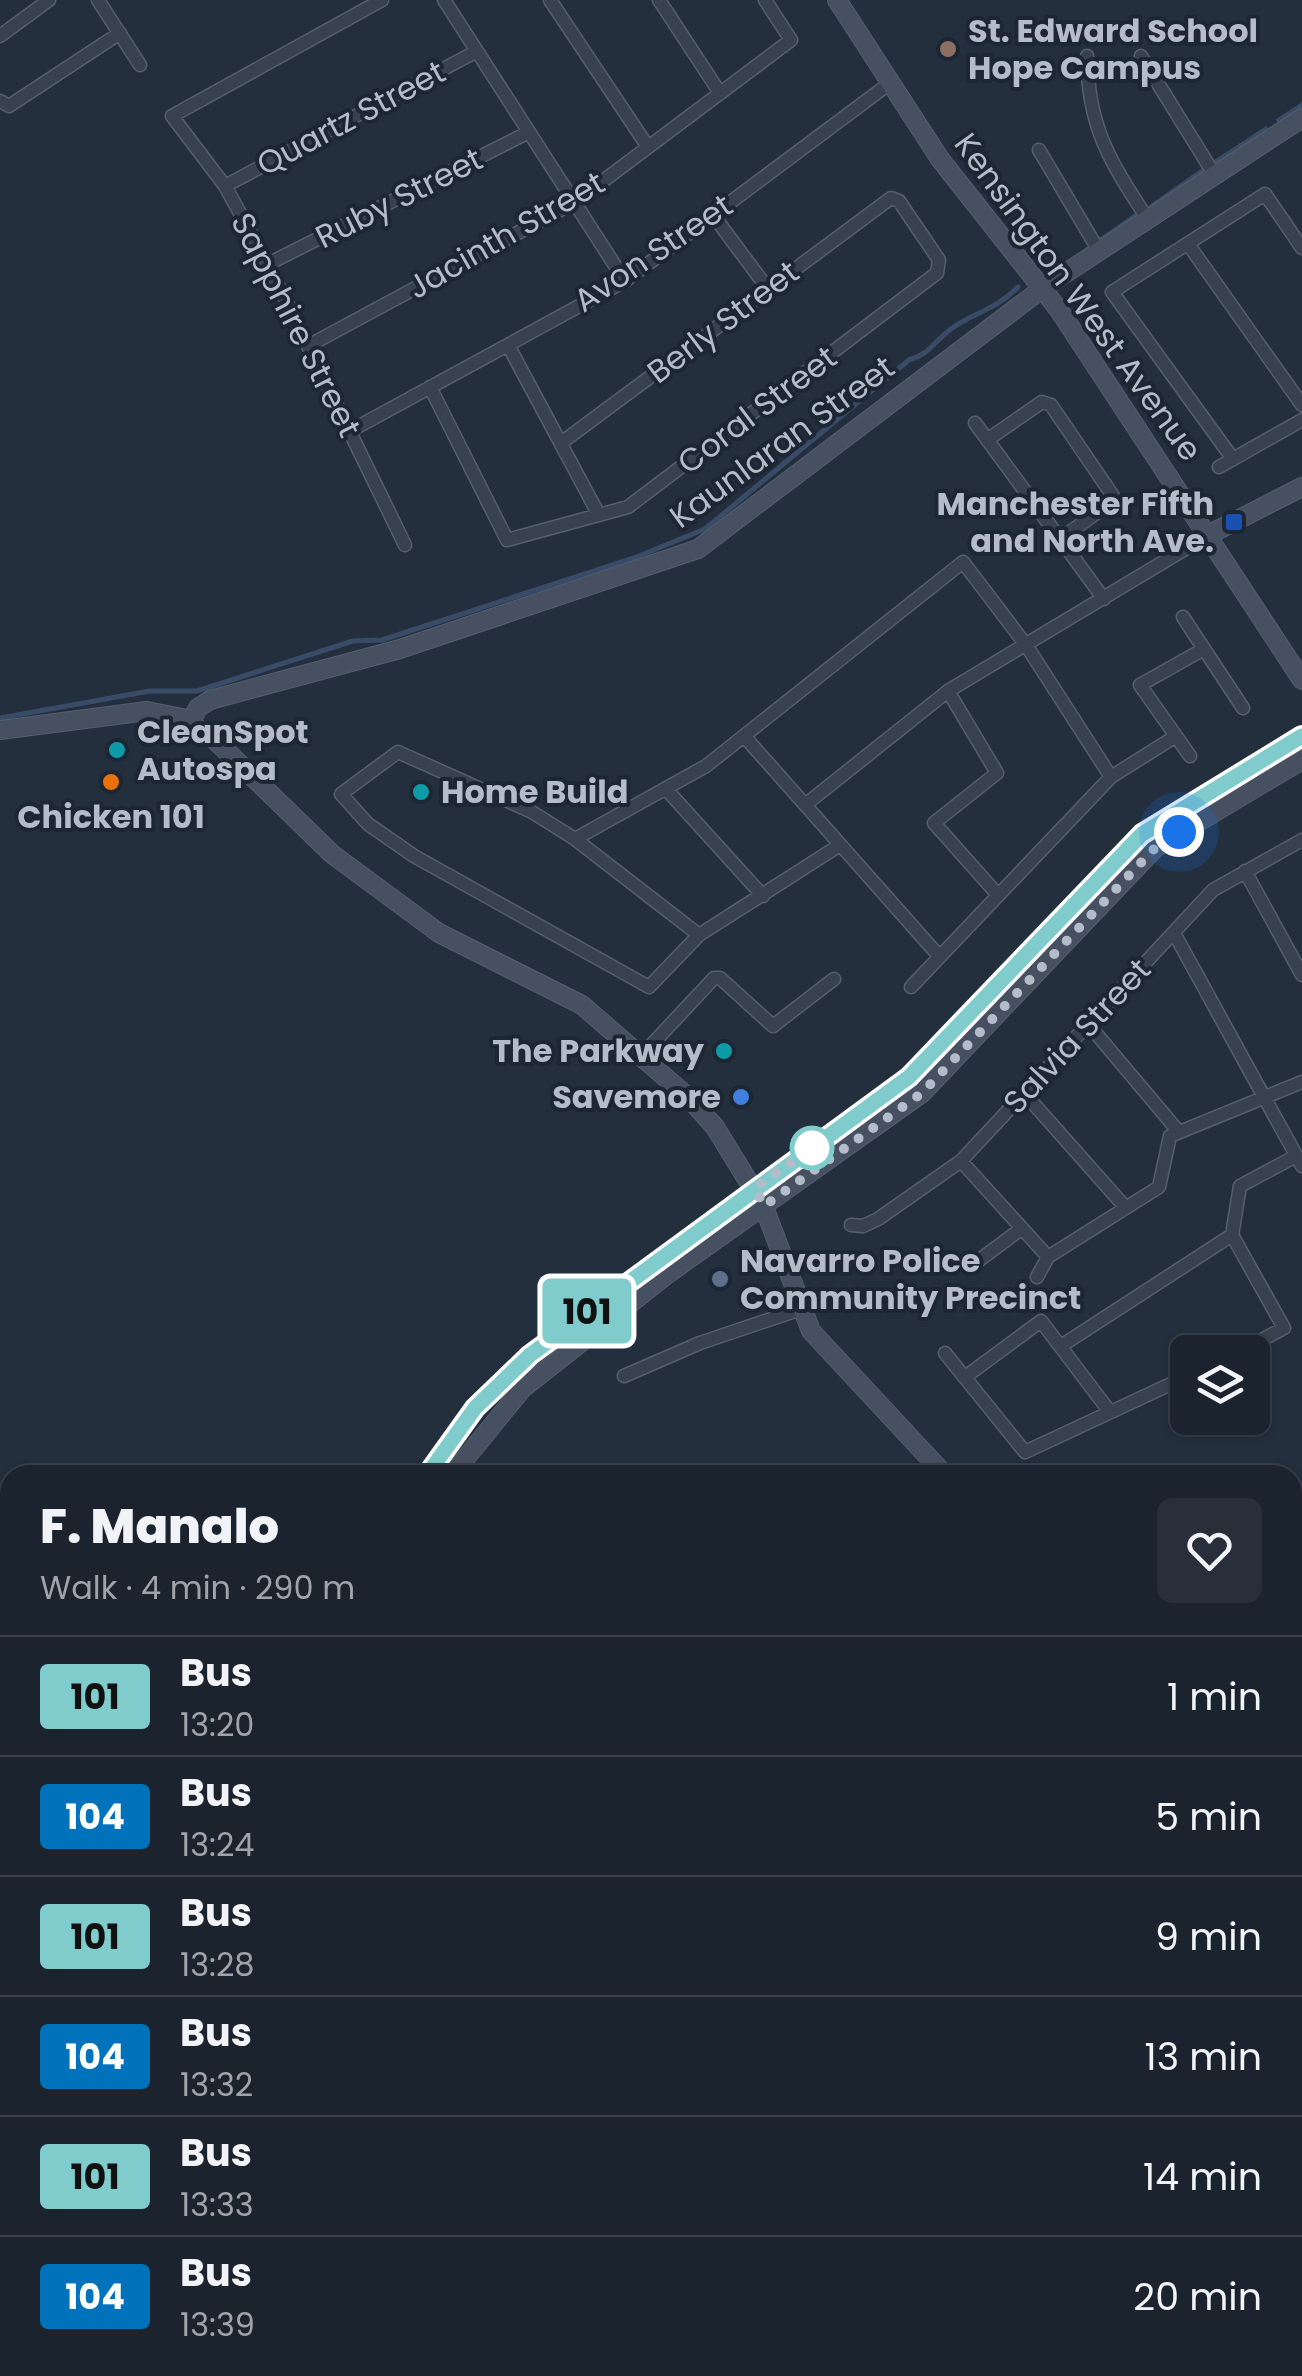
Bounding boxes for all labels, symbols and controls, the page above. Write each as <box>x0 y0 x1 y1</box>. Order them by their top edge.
place label: St. Edward School Hope Campus <box>968 8 1258 90</box>
marker: St. Edward School Hope Campus <box>937 38 959 60</box>
street label: Quartz Street <box>248 49 453 186</box>
street label: Kensington West Avenue <box>944 124 1213 470</box>
street label: Ruby Street <box>308 136 490 259</box>
street label: Jacinth Street <box>399 160 613 309</box>
street label: Avon Street <box>564 183 741 322</box>
street label: Sapphire Street <box>221 205 372 445</box>
street label: Berly Street <box>637 250 808 394</box>
street label: Coral Street <box>668 335 846 484</box>
street label: Kaunlaran Street <box>660 345 903 538</box>
place label: Manchester Fifth and North Ave. <box>937 481 1214 563</box>
marker: Manchester Fifth and North Ave. <box>1223 511 1245 533</box>
place label: CleanSpot Autospa <box>137 709 309 791</box>
marker: CleanSpot Autospa <box>106 739 128 761</box>
place label: Home Build <box>441 769 628 814</box>
marker: Chicken 101 <box>100 771 122 793</box>
marker: Home Build <box>410 781 432 803</box>
place label: Chicken 101 <box>17 794 205 839</box>
your location <box>1154 807 1204 857</box>
street label: Salvia Street <box>993 948 1161 1123</box>
place label: The Parkway <box>492 1028 705 1073</box>
marker: The Parkway <box>713 1040 735 1062</box>
place label: Savemore <box>552 1074 721 1119</box>
marker: Savemore <box>730 1086 752 1108</box>
unlabelled marker <box>791 1127 833 1169</box>
place label: Navarro Police Community Precinct <box>740 1238 1081 1320</box>
marker: Navarro Police Community Precinct <box>709 1268 731 1290</box>
line badge: 101 <box>530 1278 644 1344</box>
text: 101 <box>562 1287 612 1336</box>
map controls <box>1170 1335 1270 1435</box>
button: layers <box>1170 1335 1270 1435</box>
text: F. Manalo <box>40 1493 279 1560</box>
button: heart <box>1157 1498 1262 1603</box>
text: Walk · 4 min · 290 m <box>40 1565 355 1610</box>
text: Bus <box>180 1646 252 1699</box>
text: 1 min <box>1167 1670 1262 1723</box>
text: 101 <box>70 1672 120 1721</box>
text: 13:20 <box>180 1702 254 1747</box>
text: Bus <box>180 1766 252 1819</box>
text: 5 min <box>1155 1790 1262 1843</box>
text: 104 <box>65 1792 125 1841</box>
text: 13:24 <box>180 1822 254 1867</box>
text: Bus <box>180 1886 252 1939</box>
text: 9 min <box>1155 1910 1262 1963</box>
text: 101 <box>70 1912 120 1961</box>
text: 13:28 <box>180 1942 255 1987</box>
text: Bus <box>180 2006 252 2059</box>
text: 13 min <box>1145 2030 1262 2083</box>
text: 104 <box>65 2032 125 2081</box>
text: 13:32 <box>180 2062 253 2107</box>
text: Bus <box>180 2126 252 2179</box>
text: 14 min <box>1143 2150 1262 2203</box>
text: 101 <box>70 2152 120 2201</box>
text: 13:33 <box>180 2182 254 2227</box>
text: Bus <box>180 2246 252 2299</box>
text: 20 min <box>1133 2270 1262 2323</box>
text: 104 <box>65 2272 125 2321</box>
text: 13:39 <box>180 2302 255 2347</box>

